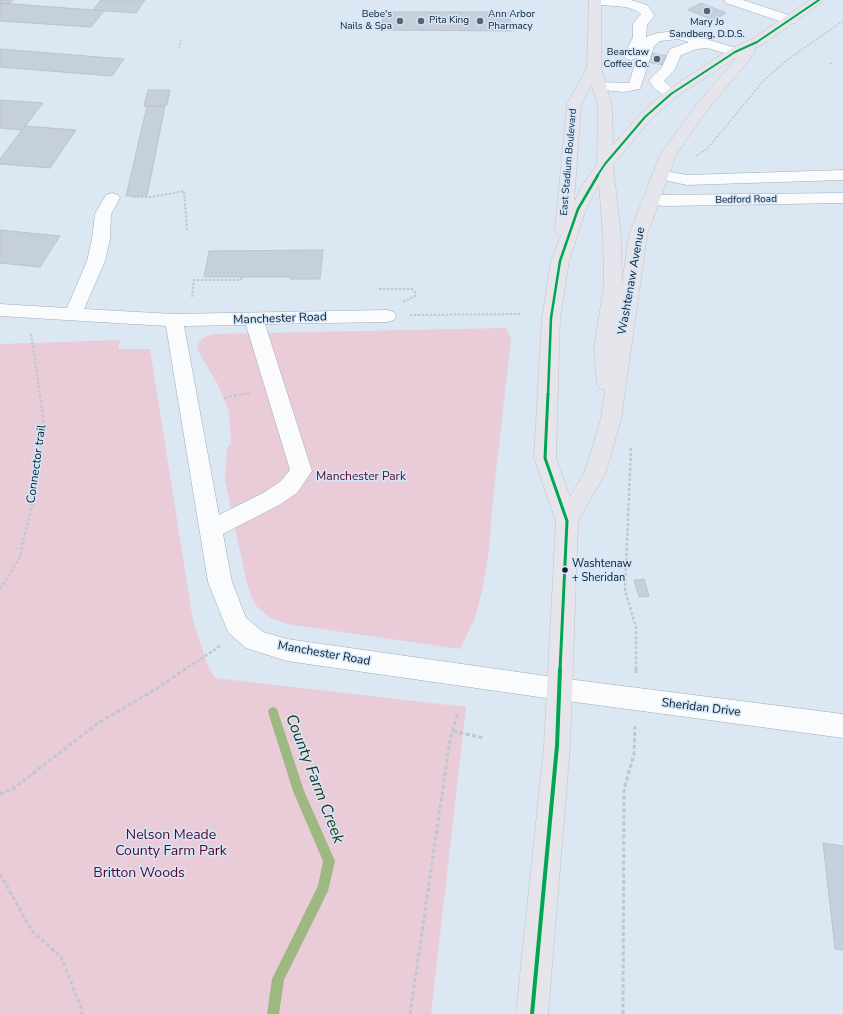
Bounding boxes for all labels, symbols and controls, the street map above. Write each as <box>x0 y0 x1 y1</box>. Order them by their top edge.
marker: Mary Jo Sandberg, D.D.S. <box>702 6 712 16</box>
place label: Bebe's Nails & Spa <box>340 9 392 32</box>
place label: Ann Arbor Pharmacy <box>488 9 535 32</box>
place label: Pita King <box>429 15 469 27</box>
marker: Bebe's Nails & Spa <box>395 16 405 26</box>
marker: Pita King <box>416 16 426 26</box>
marker: Ann Arbor Pharmacy <box>475 16 485 26</box>
place label: Mary Jo Sandberg, D.D.S. <box>669 17 745 40</box>
place label: Bearclaw Coffee Co. <box>604 47 649 70</box>
marker: Bearclaw Coffee Co. <box>652 54 662 64</box>
street label: East Stadium Boulevard <box>558 108 580 216</box>
street label: Bedford Road <box>715 193 777 207</box>
street label: Washtenaw Avenue <box>615 226 649 336</box>
street label: Manchester Road <box>233 310 327 328</box>
street label: Connector trail <box>24 424 50 504</box>
park label: Manchester Park <box>316 470 406 484</box>
place label: Washtenaw + Sheridan <box>572 557 632 583</box>
marker: Washtenaw + Sheridan <box>560 565 570 575</box>
street label: Manchester Road <box>277 639 371 669</box>
street label: Sheridan Drive <box>661 696 741 720</box>
water label: County Farm Creek <box>280 712 348 846</box>
park label: Nelson Meade County Farm Park <box>115 828 227 860</box>
park label: Britton Woods <box>93 866 185 882</box>

